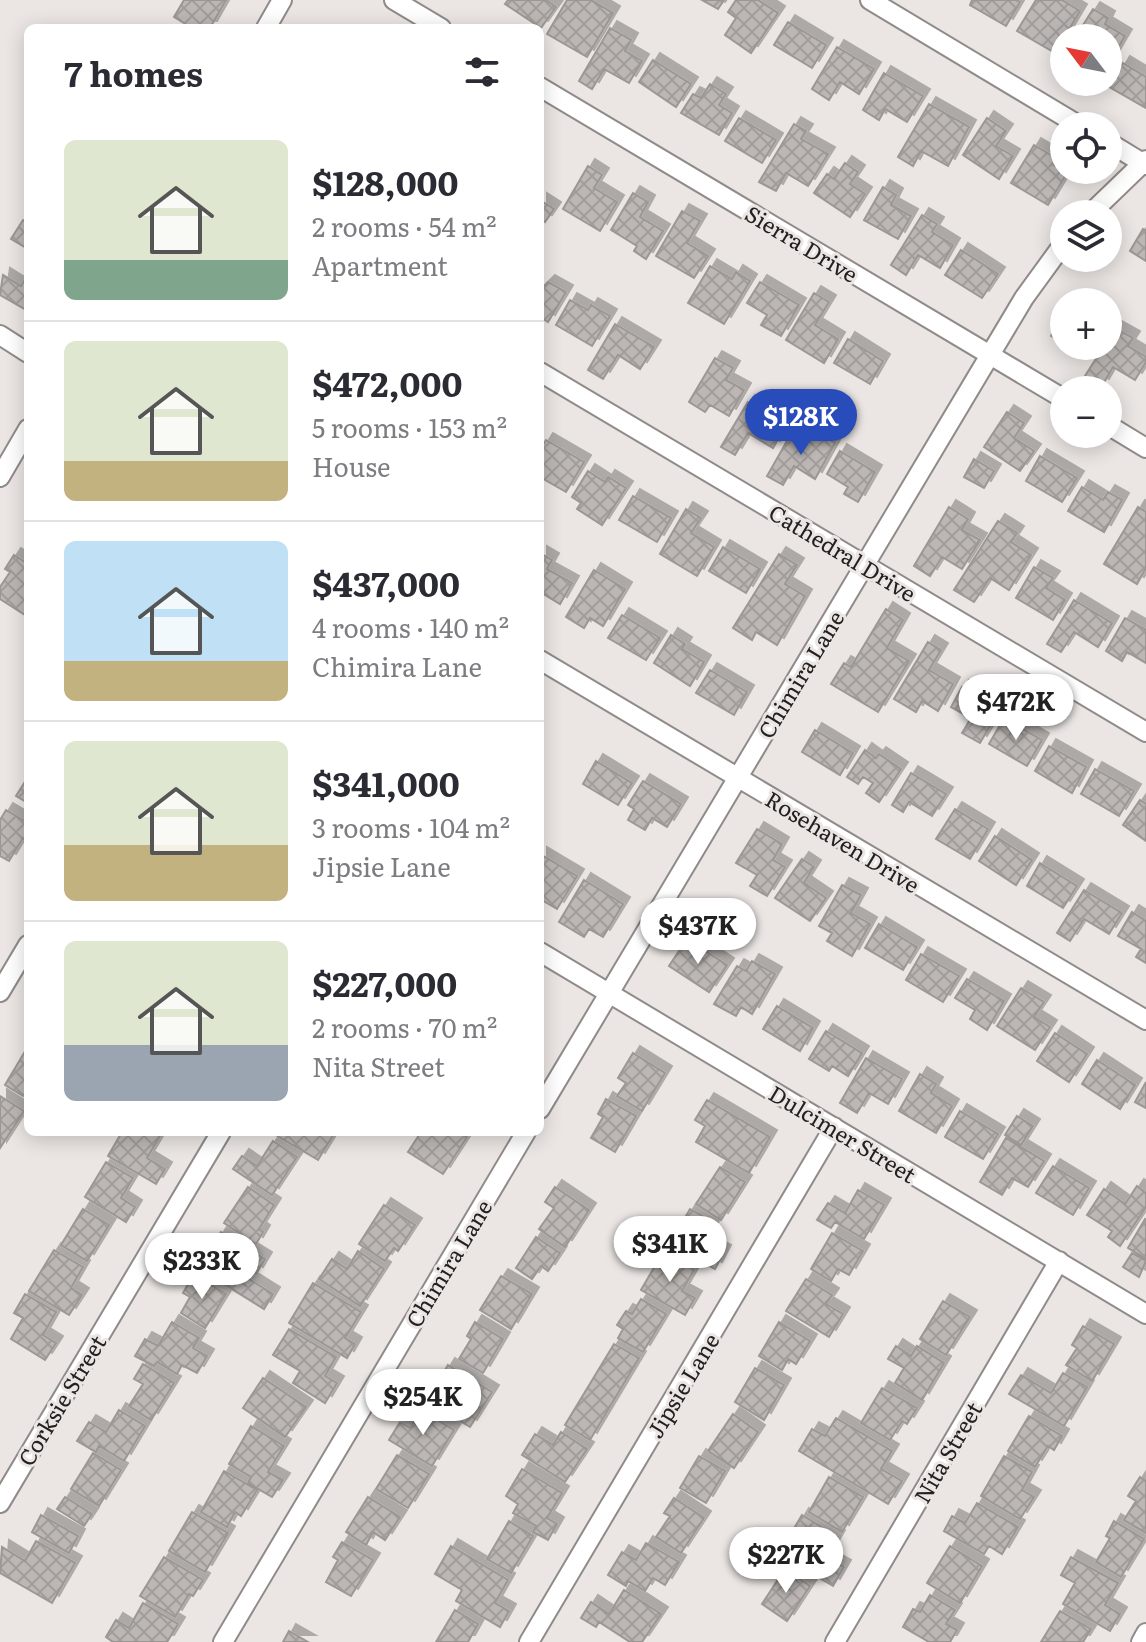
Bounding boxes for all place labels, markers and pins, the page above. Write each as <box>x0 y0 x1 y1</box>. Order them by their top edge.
pin: $128K <box>745 389 857 457</box>
pin: $472K <box>960 674 1072 742</box>
pin: $437K <box>642 898 754 966</box>
pin: $341K <box>614 1216 726 1284</box>
pin: $233K <box>146 1233 258 1301</box>
pin: $254K <box>367 1369 479 1437</box>
pin: $227K <box>730 1527 842 1595</box>

